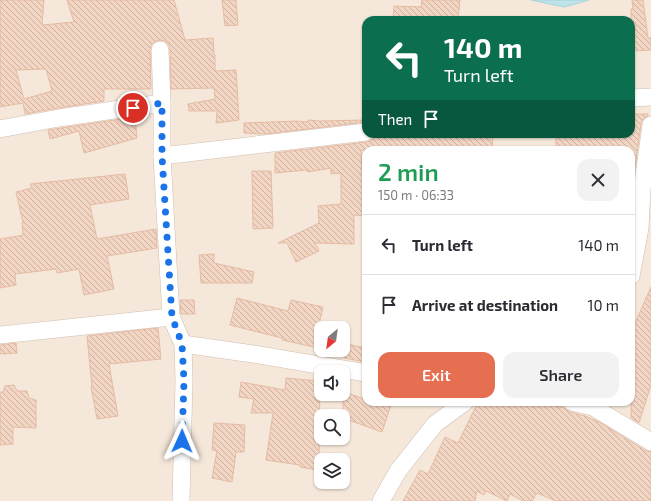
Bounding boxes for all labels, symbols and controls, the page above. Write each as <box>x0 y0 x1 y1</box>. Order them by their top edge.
text: 140 m <box>444 30 522 64</box>
icon: left <box>378 32 430 84</box>
text: Turn left <box>444 64 514 86</box>
pin <box>116 91 150 125</box>
icon: arrive <box>122 97 144 119</box>
icon: arrive <box>420 108 442 130</box>
text: Then <box>378 110 412 128</box>
text: 2 min <box>378 157 439 186</box>
button: close <box>577 159 619 201</box>
text: 150 m · 06:33 <box>378 187 454 203</box>
icon: left <box>378 234 400 256</box>
text: Turn left <box>412 236 473 254</box>
text: 140 m <box>578 236 619 254</box>
icon: arrive <box>378 294 400 316</box>
text: Arrive at destination <box>412 296 558 314</box>
text: 10 m <box>587 296 619 314</box>
north arrow <box>314 321 350 357</box>
map controls <box>314 321 350 489</box>
button: Exit <box>378 352 495 398</box>
button: Share <box>503 352 619 398</box>
button: sound <box>314 365 350 401</box>
button: search <box>314 409 350 445</box>
position arrow <box>161 420 203 462</box>
button: layers <box>314 453 350 489</box>

